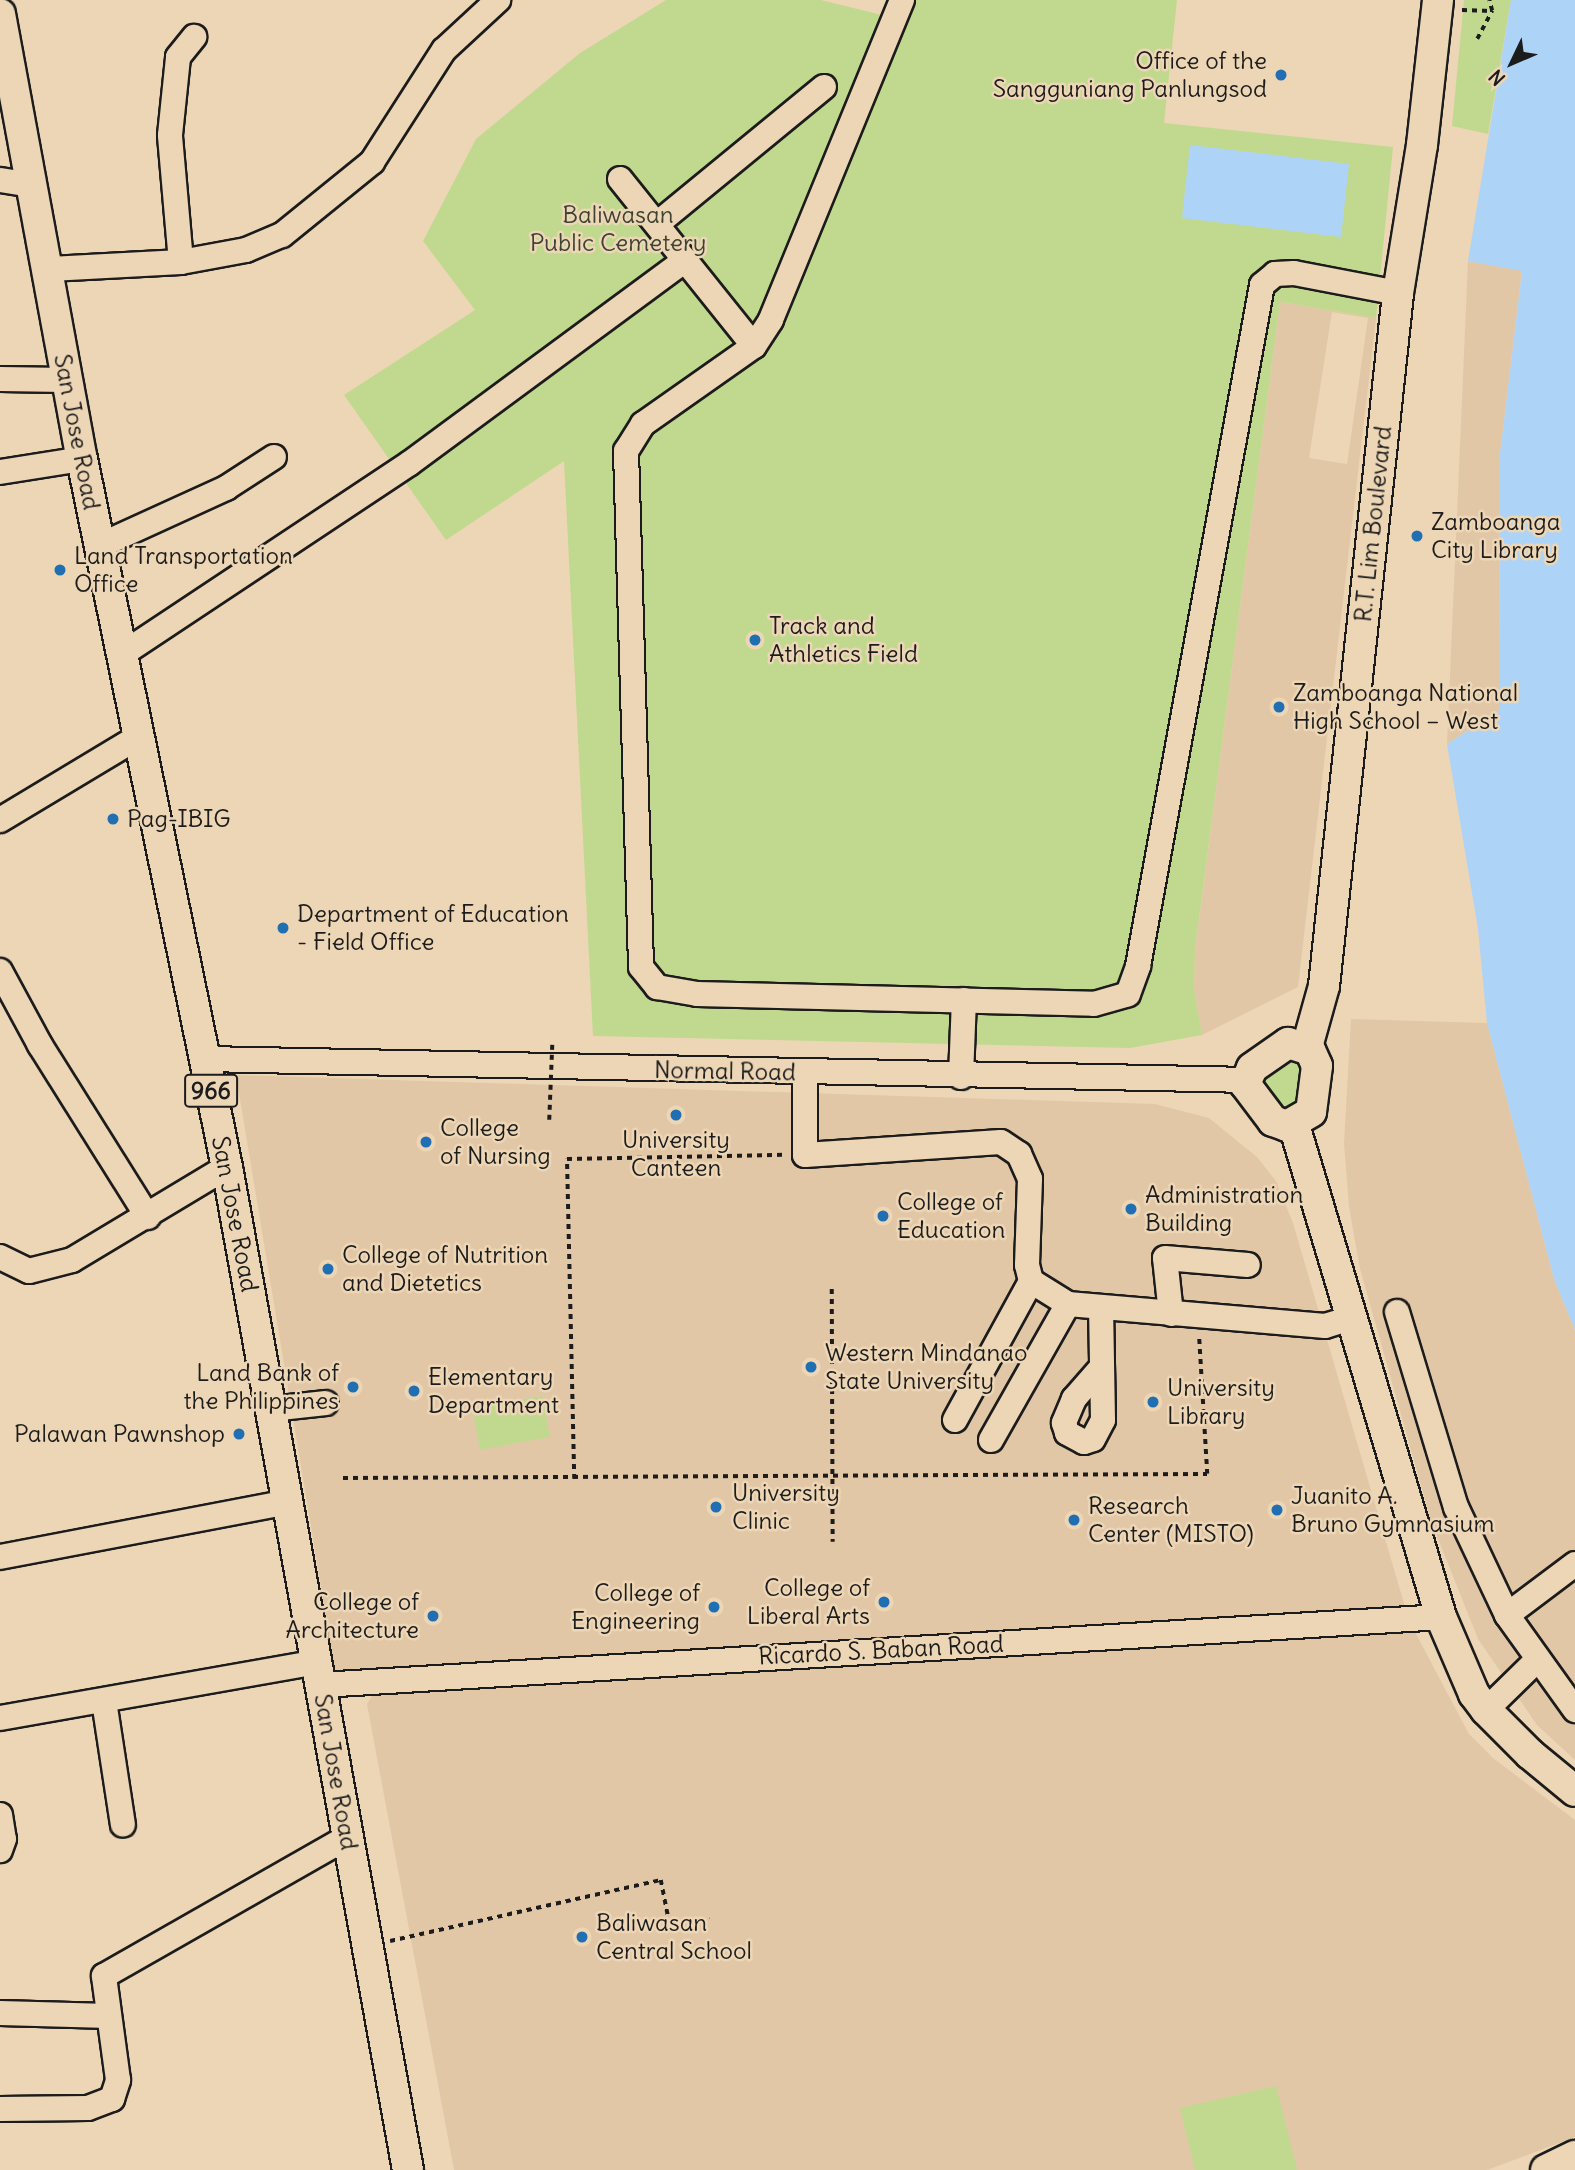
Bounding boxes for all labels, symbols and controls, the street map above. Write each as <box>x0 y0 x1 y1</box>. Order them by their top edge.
north arrow <box>1477 28 1547 98</box>
place label: Office of the Sangguniang Panlungsod <box>993 47 1267 103</box>
text: N <box>1484 65 1510 91</box>
marker: Office of the Sangguniang Panlungsod <box>1273 67 1289 83</box>
park label: Baliwasan Public Cemetery <box>530 201 706 257</box>
street label: San Jose Road <box>48 352 106 512</box>
street label: R.T. Lim Boulevard <box>1348 425 1398 623</box>
place label: Zamboanga City Library <box>1431 508 1560 564</box>
marker: Zamboanga City Library <box>1409 528 1425 544</box>
place label: Land Transportation Office <box>74 542 293 598</box>
marker: Land Transportation Office <box>52 562 68 578</box>
place label: Track and Athletics Field <box>769 612 918 668</box>
marker: Track and Athletics Field <box>747 632 763 648</box>
place label: Zamboanga National High School – West <box>1293 679 1518 735</box>
marker: Zamboanga National High School – West <box>1271 699 1287 715</box>
place label: Pag-IBIG <box>127 805 230 833</box>
marker: Pag-IBIG <box>105 811 121 827</box>
place label: Department of Education - Field Office <box>297 900 569 956</box>
marker: Department of Education - Field Office <box>275 920 291 936</box>
street label: Normal Road <box>654 1055 796 1087</box>
road number: 966 <box>183 1072 239 1110</box>
marker: University Canteen <box>668 1107 684 1123</box>
place label: College of Nursing <box>440 1114 551 1170</box>
place label: University Canteen <box>622 1126 730 1182</box>
street label: San Jose Road <box>206 1134 264 1294</box>
marker: College of Nursing <box>418 1134 434 1150</box>
place label: Administration Building <box>1145 1181 1303 1237</box>
place label: College of Education <box>897 1188 1005 1244</box>
marker: Administration Building <box>1123 1201 1139 1217</box>
marker: College of Education <box>875 1208 891 1224</box>
place label: College of Nutrition and Dietetics <box>342 1241 548 1297</box>
marker: College of Nutrition and Dietetics <box>320 1261 336 1277</box>
place label: Western Mindanao State University <box>825 1339 1027 1395</box>
place label: Land Bank of the Philippines <box>184 1359 339 1415</box>
marker: Western Mindanao State University <box>803 1359 819 1375</box>
place label: Elementary Department <box>428 1363 559 1419</box>
place label: University Library <box>1167 1374 1275 1430</box>
marker: Land Bank of the Philippines <box>345 1379 361 1395</box>
marker: Elementary Department <box>406 1383 422 1399</box>
marker: University Library <box>1145 1394 1161 1410</box>
place label: Palawan Pawnshop <box>14 1420 225 1448</box>
marker: Palawan Pawnshop <box>231 1426 247 1442</box>
place label: University Clinic <box>732 1479 840 1535</box>
place label: Juanito A. Bruno Gymnasium <box>1291 1482 1495 1538</box>
place label: Research Center (MISTO) <box>1088 1492 1254 1548</box>
marker: University Clinic <box>706 1497 726 1517</box>
marker: Juanito A. Bruno Gymnasium <box>1269 1502 1285 1518</box>
marker: Research Center (MISTO) <box>1066 1512 1082 1528</box>
place label: College of Liberal Arts <box>747 1574 870 1630</box>
place label: College of Engineering <box>571 1579 700 1635</box>
place label: College of Architecture <box>285 1588 419 1644</box>
marker: College of Liberal Arts <box>876 1594 892 1610</box>
marker: College of Engineering <box>706 1599 722 1615</box>
marker: College of Architecture <box>425 1608 441 1624</box>
street label: Ricardo S. Baban Road <box>758 1629 1004 1671</box>
street label: San Jose Road <box>308 1692 364 1852</box>
place label: Baliwasan Central School <box>596 1909 752 1965</box>
marker: Baliwasan Central School <box>574 1929 590 1945</box>

